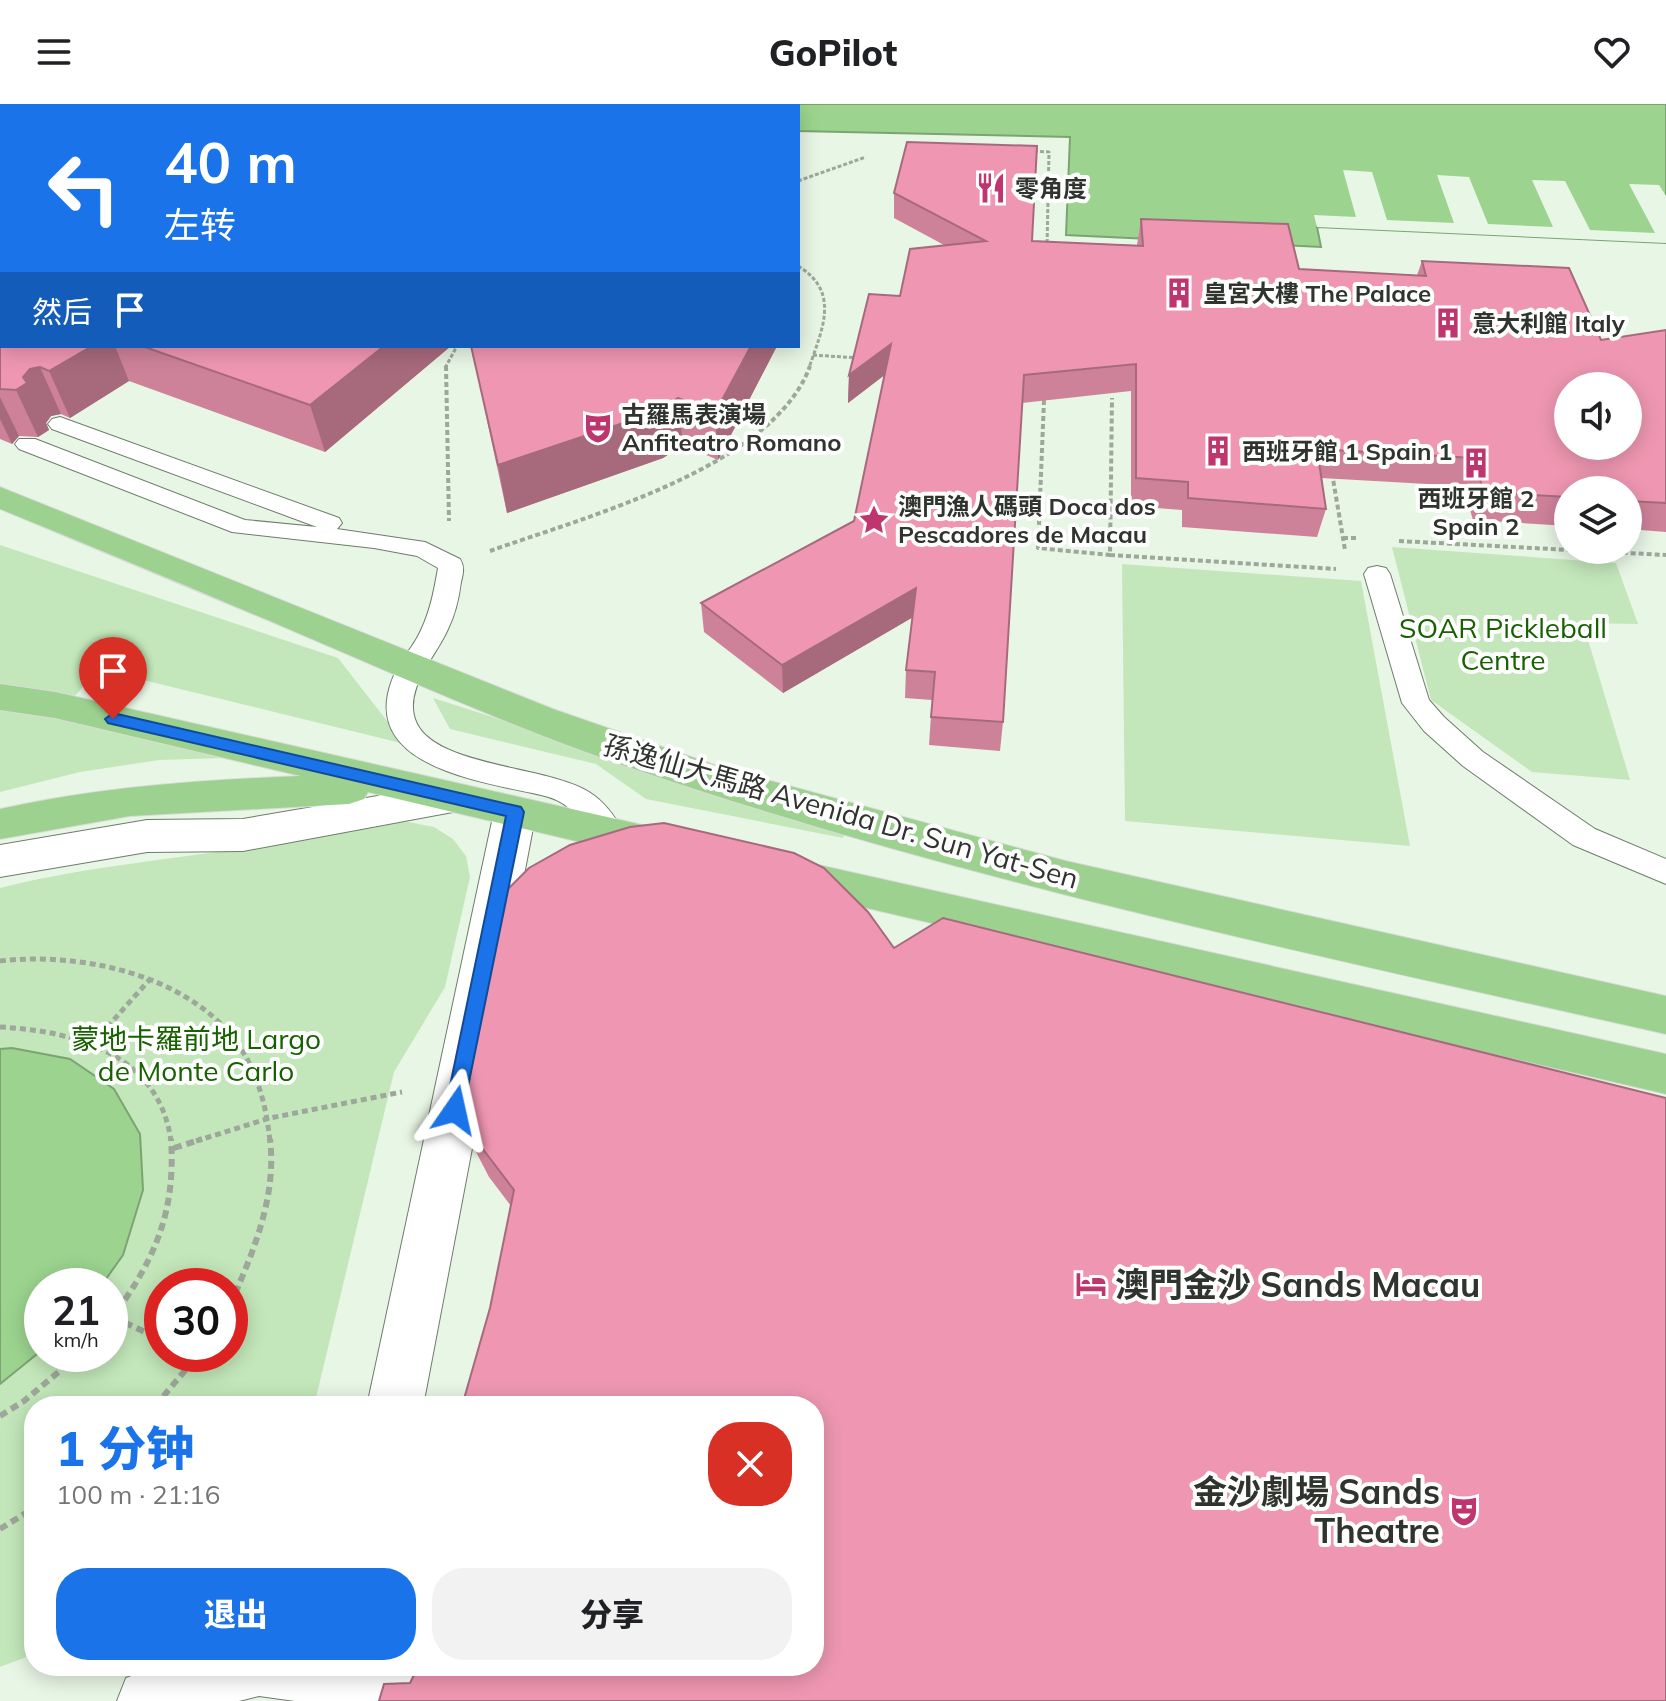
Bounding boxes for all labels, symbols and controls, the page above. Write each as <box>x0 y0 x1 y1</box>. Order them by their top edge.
icon: menu <box>32 30 76 74</box>
text: GoPilot <box>769 30 897 75</box>
icon: heart <box>1590 30 1634 74</box>
text: 40 m <box>164 127 297 197</box>
icon: left <box>32 136 136 240</box>
restaurant icon: 零角度 <box>974 171 1008 205</box>
place label: 零角度 <box>1015 173 1087 203</box>
text: 左转 <box>164 202 236 247</box>
building icon: 皇宮大樓 The Palace <box>1162 276 1196 310</box>
place label: 皇宮大樓 The Palace <box>1203 278 1431 308</box>
icon: arrive <box>108 288 152 332</box>
text: 然后 <box>32 293 92 331</box>
building icon: 意大利館 Italy <box>1431 306 1465 340</box>
place label: 意大利館 Italy <box>1472 308 1626 338</box>
map controls <box>1554 372 1642 564</box>
button: sound <box>1554 372 1642 460</box>
place label: 古羅馬表演場 Anfiteatro Romano <box>622 399 842 457</box>
theatre icon: 古羅馬表演場 Anfiteatro Romano <box>581 411 615 445</box>
building icon: 西班牙館 1 Spain 1 <box>1201 434 1235 468</box>
place label: 西班牙館 1 Spain 1 <box>1242 436 1453 466</box>
building icon: 西班牙館 2 Spain 2 <box>1459 446 1493 480</box>
button: layers <box>1554 476 1642 564</box>
place label: 西班牙館 2 Spain 2 <box>1418 483 1534 541</box>
place label: 澳門漁人碼頭 Doca dos Pescadores de Macau <box>898 491 1156 549</box>
place icon: 澳門漁人碼頭 Doca dos Pescadores de Macau <box>857 503 891 537</box>
park label: SOAR Pickleball Centre <box>1399 610 1607 677</box>
pin <box>79 637 147 719</box>
icon: arrive <box>91 649 135 693</box>
street label: 孫逸仙大馬路 Avenida Dr. Sun Yat-Sen <box>600 726 1082 896</box>
park label: 蒙地卡羅前地 Largo de Monte Carlo <box>71 1021 321 1088</box>
position arrow <box>413 1068 497 1152</box>
place label: 澳門金沙 Sands Macau <box>1115 1263 1480 1306</box>
hotel icon: 澳門金沙 Sands Macau <box>1074 1267 1108 1301</box>
speed limit sign: 30 <box>144 1268 248 1372</box>
text: 21 <box>52 1285 100 1335</box>
text: km/h <box>53 1327 99 1352</box>
text: 1 分钟 <box>56 1418 194 1478</box>
button: close <box>708 1422 792 1506</box>
place label: 金沙劇場 Sands Theatre <box>1193 1470 1440 1552</box>
text: 100 m · 21:16 <box>56 1478 220 1511</box>
theatre icon: 金沙劇場 Sands Theatre <box>1447 1494 1481 1528</box>
button: 退出 <box>56 1568 416 1660</box>
button: 分享 <box>432 1568 792 1660</box>

